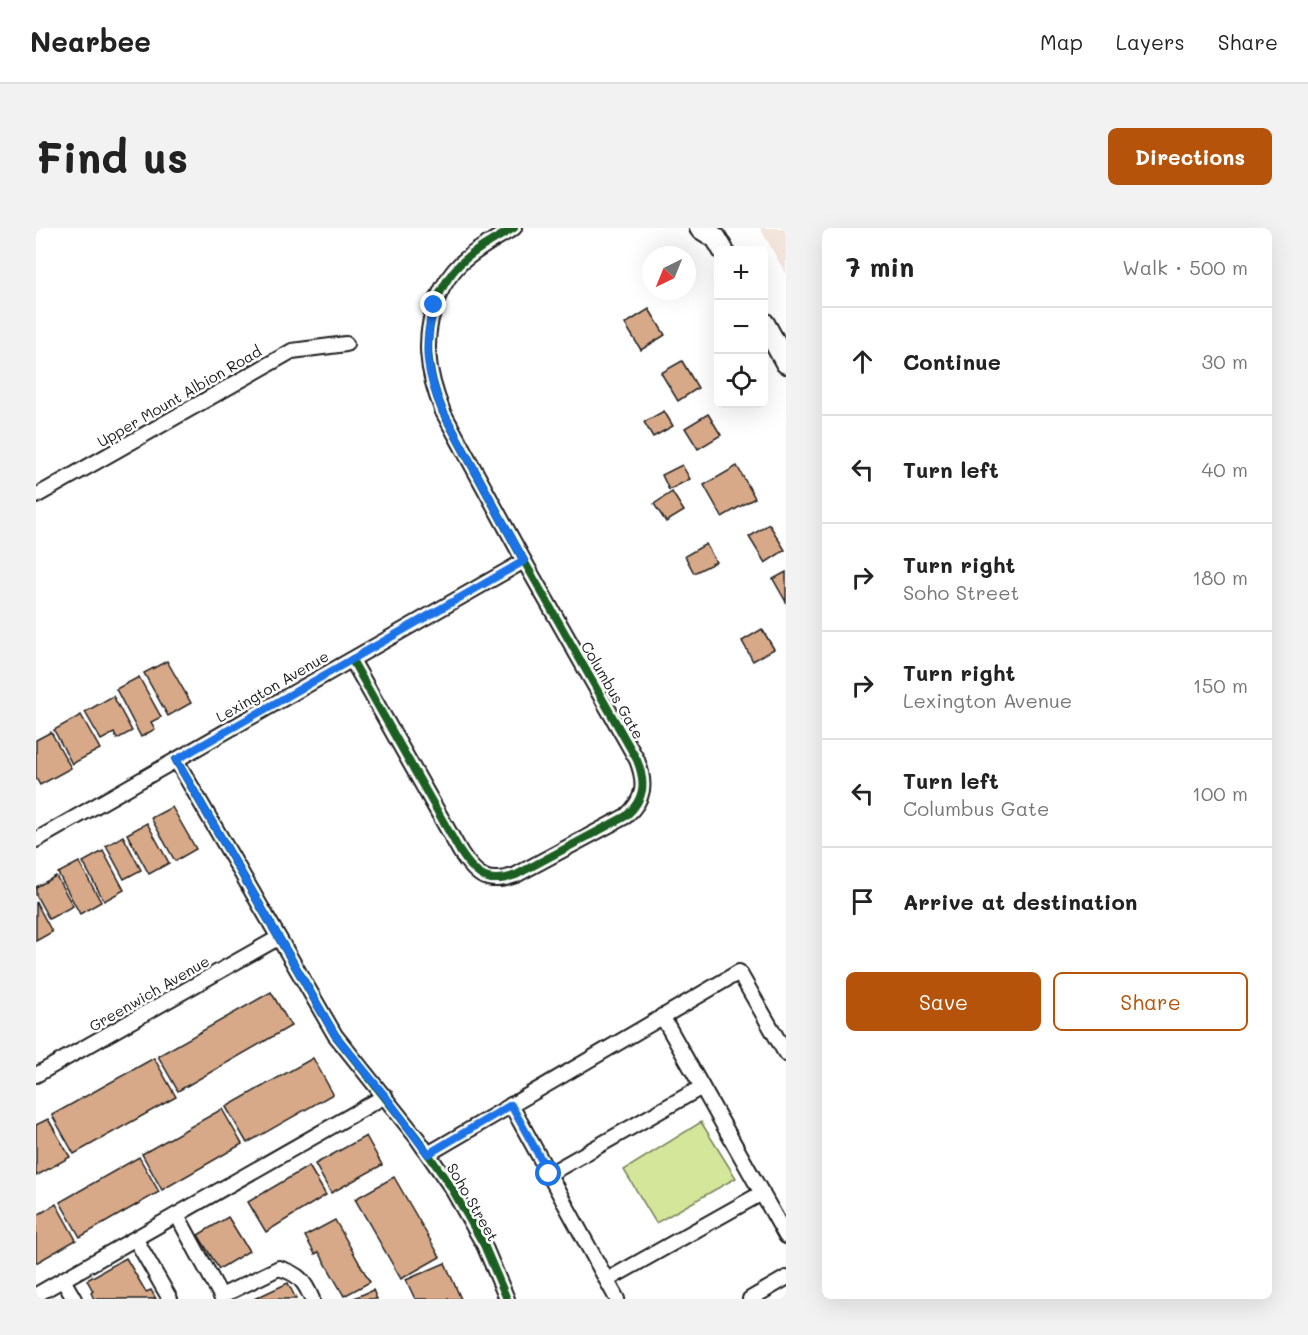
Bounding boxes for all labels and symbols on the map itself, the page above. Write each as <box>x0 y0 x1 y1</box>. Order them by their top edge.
north arrow <box>642 246 696 300</box>
route end <box>420 291 446 317</box>
street label: Upper Mount Albion Road <box>93 341 265 451</box>
street label: Columbus Gate <box>577 637 649 743</box>
street label: Lexington Avenue <box>212 646 332 726</box>
street label: Greenwich Avenue <box>85 950 213 1036</box>
street label: Soho Street <box>443 1159 503 1245</box>
route start <box>535 1160 561 1186</box>

